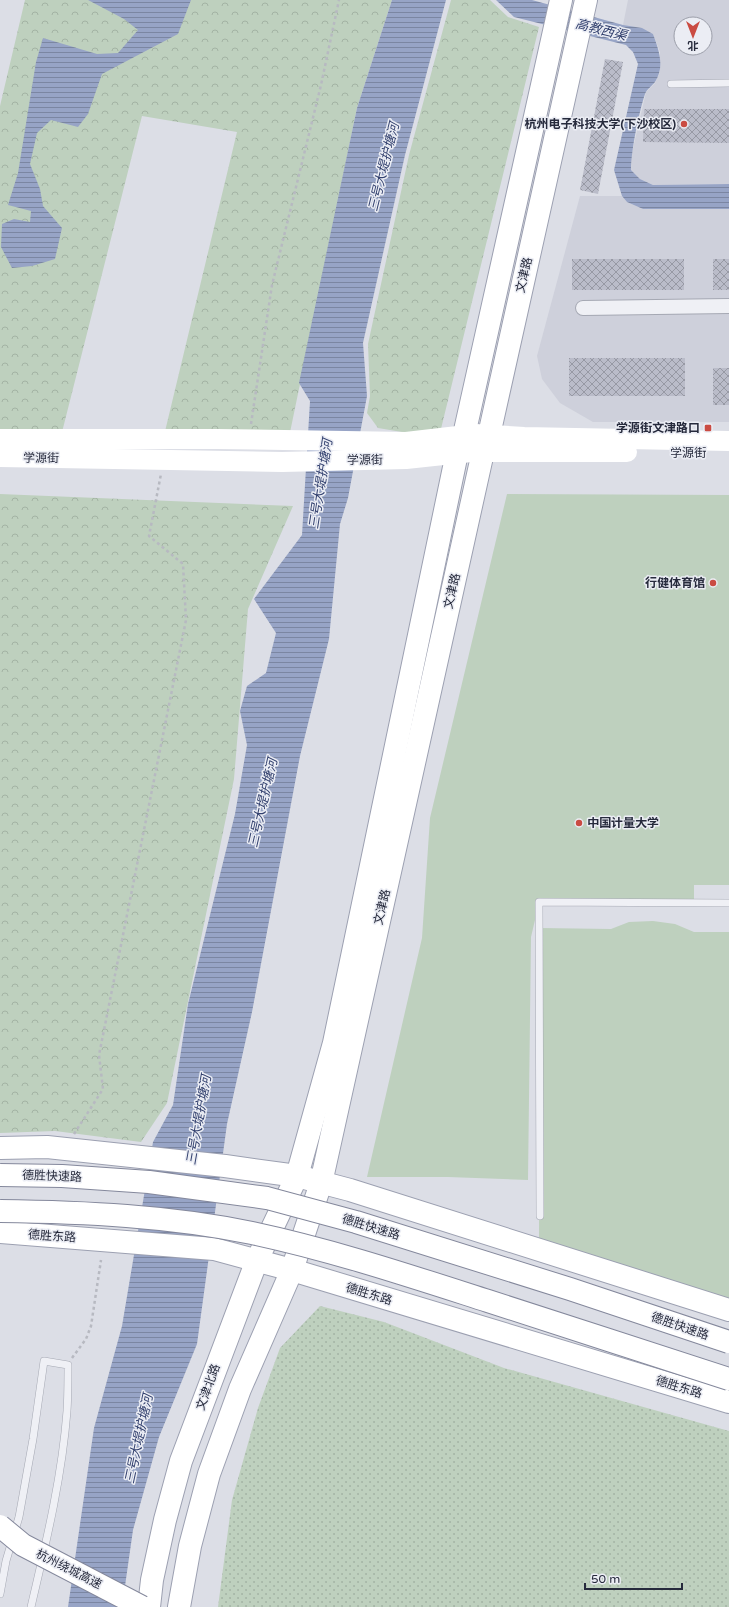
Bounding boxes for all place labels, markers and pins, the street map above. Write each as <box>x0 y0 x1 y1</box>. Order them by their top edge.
place label: 杭州电子科技大学(下沙校区) <box>525 117 676 131</box>
marker: 杭州电子科技大学(下沙校区) <box>679 119 689 129</box>
place label: 学源街文津路口 <box>616 421 700 435</box>
marker: 学源街文津路口 <box>703 423 713 433</box>
place label: 行健体育馆 <box>645 576 705 590</box>
marker: 行健体育馆 <box>708 578 718 588</box>
place label: 中国计量大学 <box>587 816 659 830</box>
marker: 中国计量大学 <box>574 818 584 828</box>

